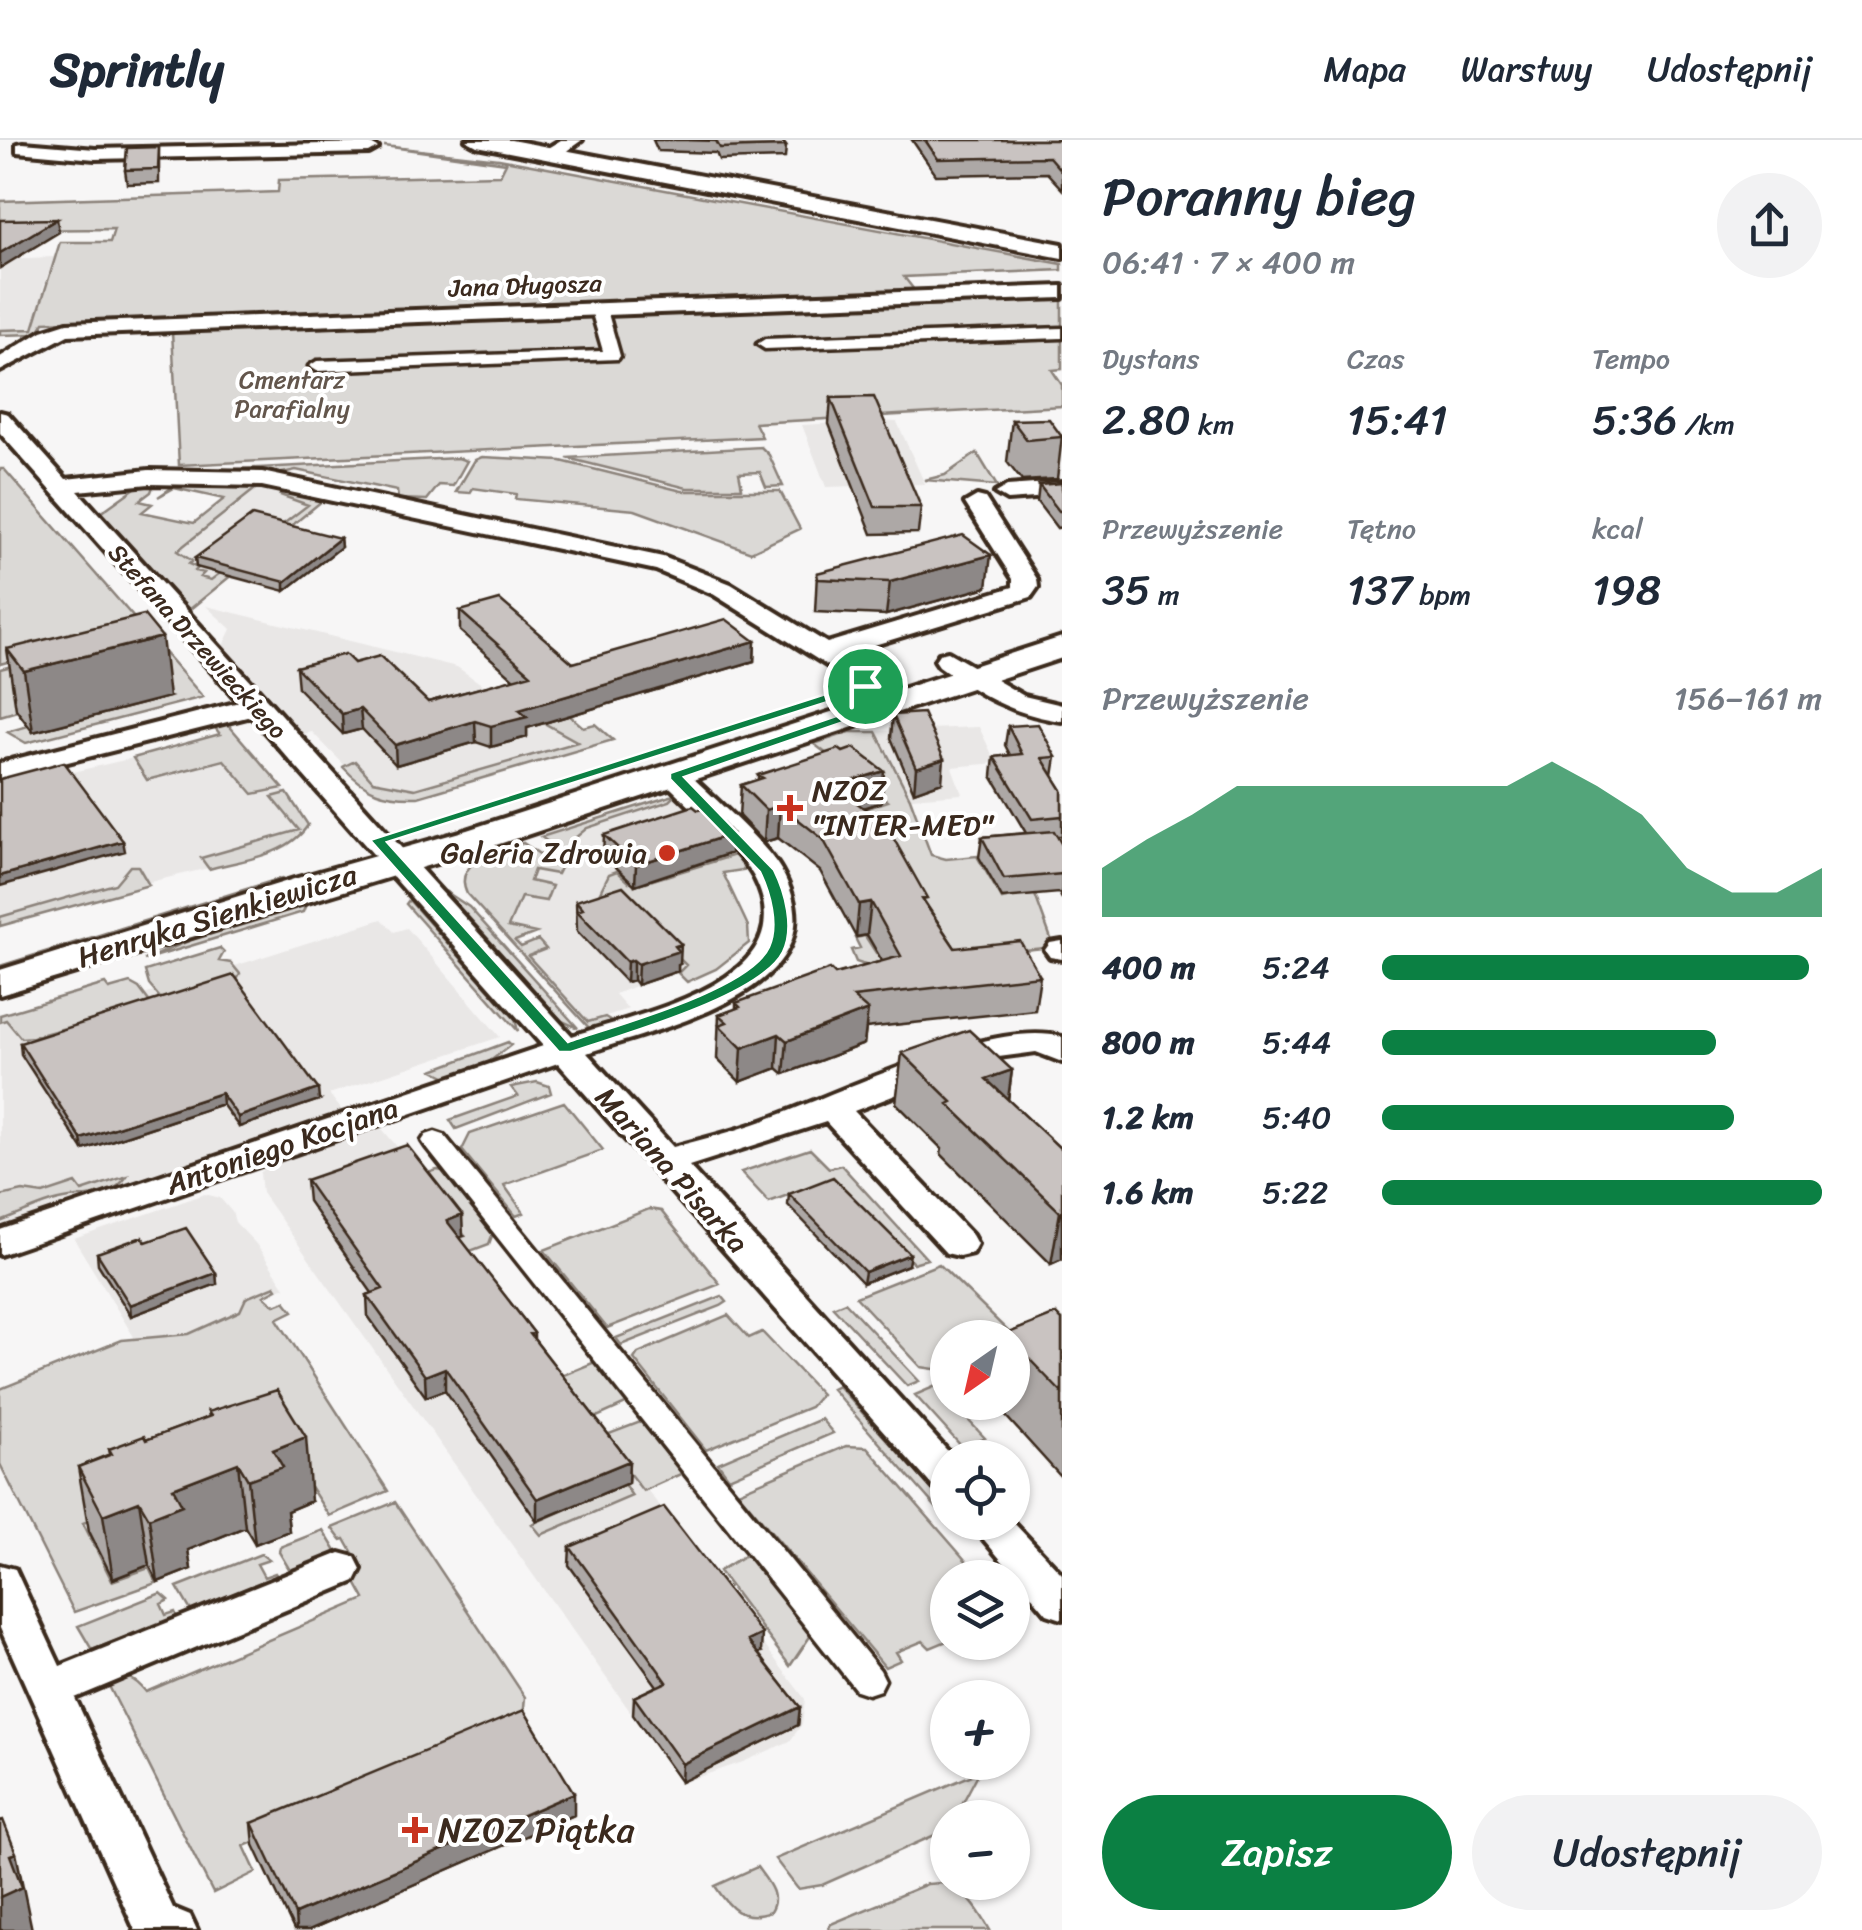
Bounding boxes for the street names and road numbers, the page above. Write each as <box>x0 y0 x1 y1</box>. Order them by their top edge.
street label: Jana Długosza <box>447 260 603 311</box>
street label: Stefana Drzewieckiego <box>97 533 299 750</box>
street label: Henryka Sienkiewicza <box>70 848 364 984</box>
street label: Mariana Pisarka <box>581 1073 763 1267</box>
street label: Antoniego Kocjana <box>157 1081 406 1211</box>

